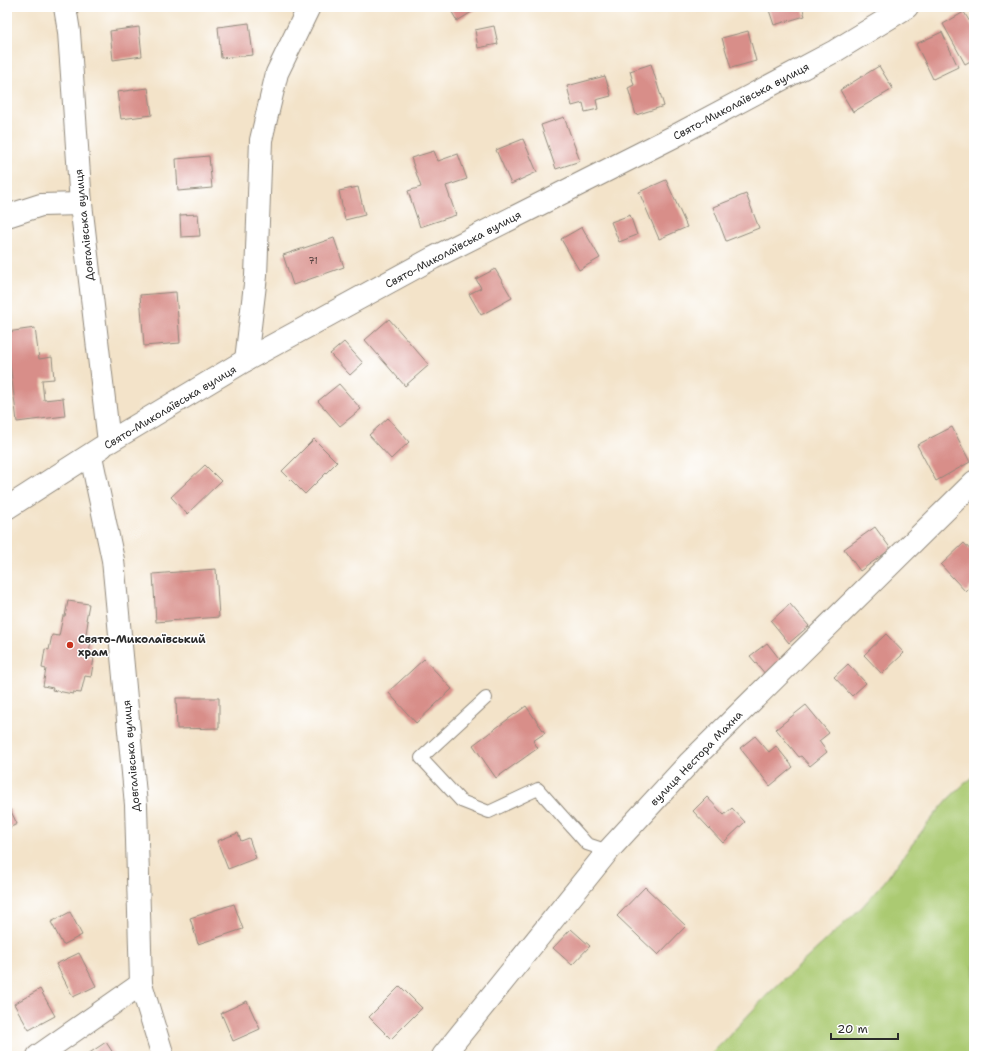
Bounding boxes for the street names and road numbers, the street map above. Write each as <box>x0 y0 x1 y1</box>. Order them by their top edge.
street label: Свято-Миколаївська вулиця <box>671 59 812 144</box>
street label: Довгалівська вулиця <box>71 168 98 282</box>
street label: Свято-Миколаївська вулиця <box>383 207 524 292</box>
street label: Свято-Миколаївська вулиця <box>101 362 239 453</box>
street label: Довгалівська вулиця <box>119 699 144 813</box>
street label: вулиця Нестора Махна <box>647 707 746 809</box>

